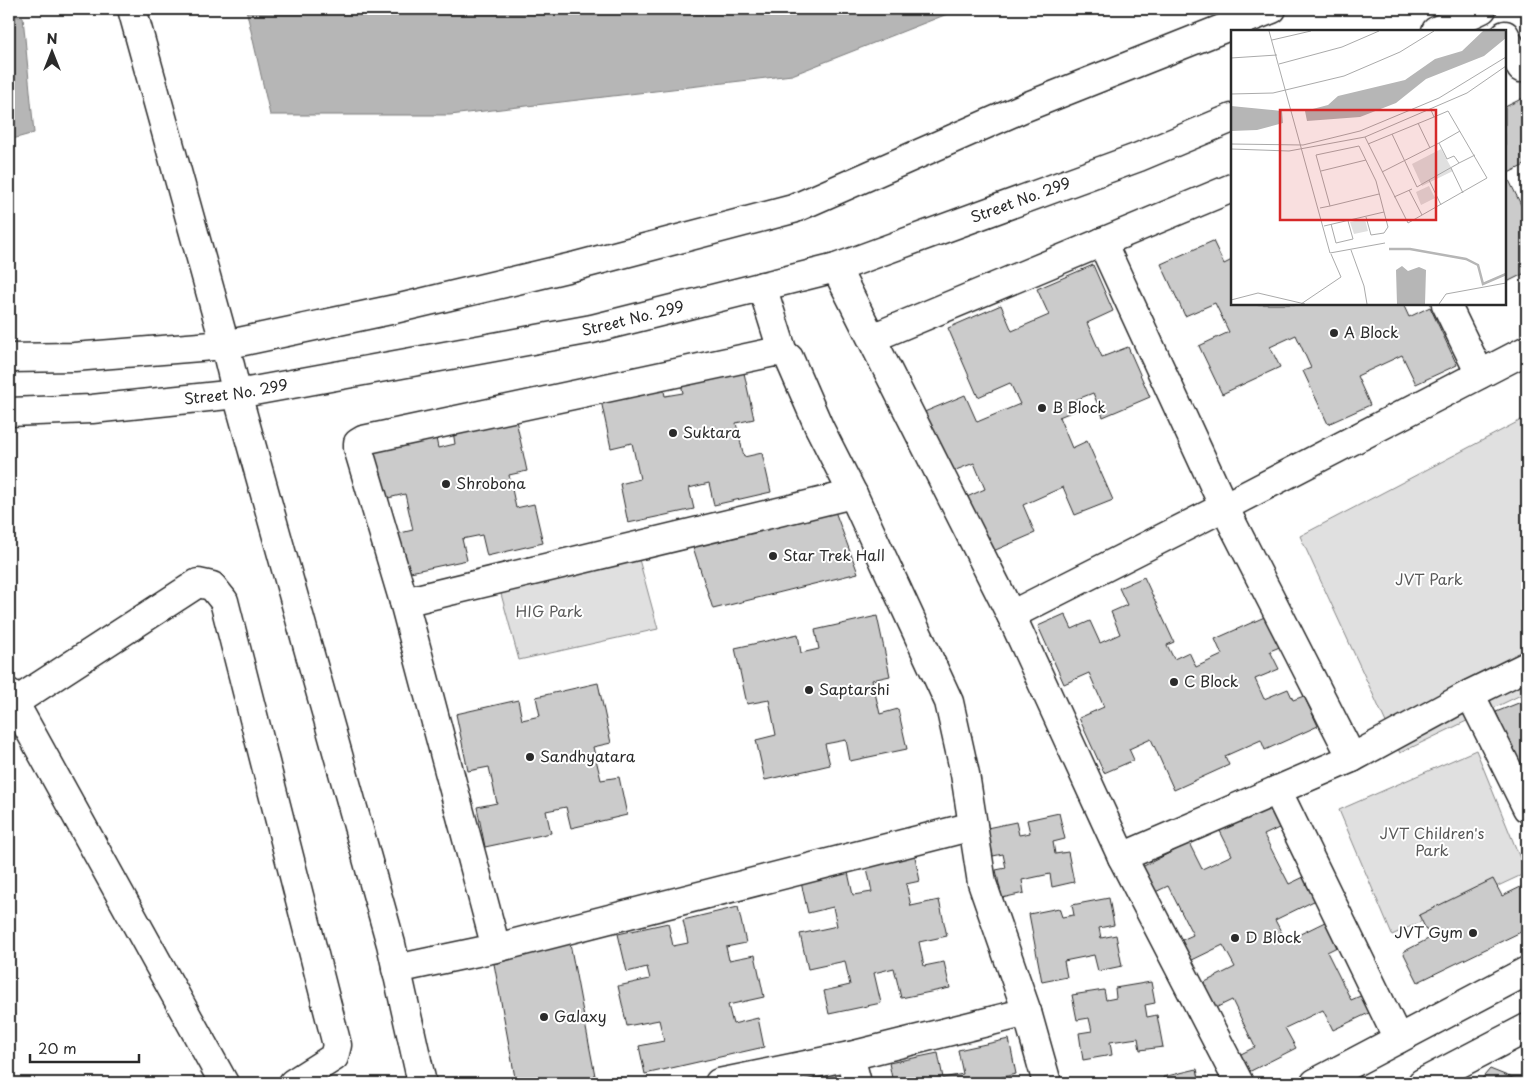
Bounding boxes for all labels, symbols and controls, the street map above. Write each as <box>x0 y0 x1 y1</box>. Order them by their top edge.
north arrow <box>28 28 78 78</box>
text: N <box>46 28 58 49</box>
inset map <box>1231 30 1506 305</box>
street label: Street No. 299 <box>967 170 1074 228</box>
street label: Street No. 299 <box>580 293 686 341</box>
place label: A Block <box>1344 320 1399 343</box>
marker: A Block <box>1328 327 1340 339</box>
street label: Street No. 299 <box>183 372 290 409</box>
place label: B Block <box>1052 395 1106 418</box>
marker: B Block <box>1036 402 1048 414</box>
place label: Suktara <box>683 420 741 443</box>
marker: Suktara <box>667 427 679 439</box>
place label: Shrobona <box>456 471 526 494</box>
marker: Shrobona <box>440 478 452 490</box>
place label: Star Trek Hall <box>783 543 885 566</box>
marker: Star Trek Hall <box>767 550 779 562</box>
park label: JVT Park <box>1395 567 1463 590</box>
park label: HIG Park <box>516 599 582 622</box>
place label: C Block <box>1184 669 1239 692</box>
marker: C Block <box>1168 676 1180 688</box>
place label: Saptarshi <box>819 677 890 700</box>
marker: Saptarshi <box>803 684 815 696</box>
place label: Sandhyatara <box>540 744 636 767</box>
marker: Sandhyatara <box>524 751 536 763</box>
park label: JVT Children's Park <box>1380 821 1484 861</box>
place label: JVT Gym <box>1395 920 1463 943</box>
place label: D Block <box>1245 925 1302 948</box>
marker: JVT Gym <box>1467 927 1479 939</box>
marker: D Block <box>1229 932 1241 944</box>
place label: Galaxy <box>554 1004 607 1027</box>
marker: Galaxy <box>538 1011 550 1023</box>
scale bar <box>30 1032 139 1064</box>
text: 20 m <box>38 1036 77 1059</box>

